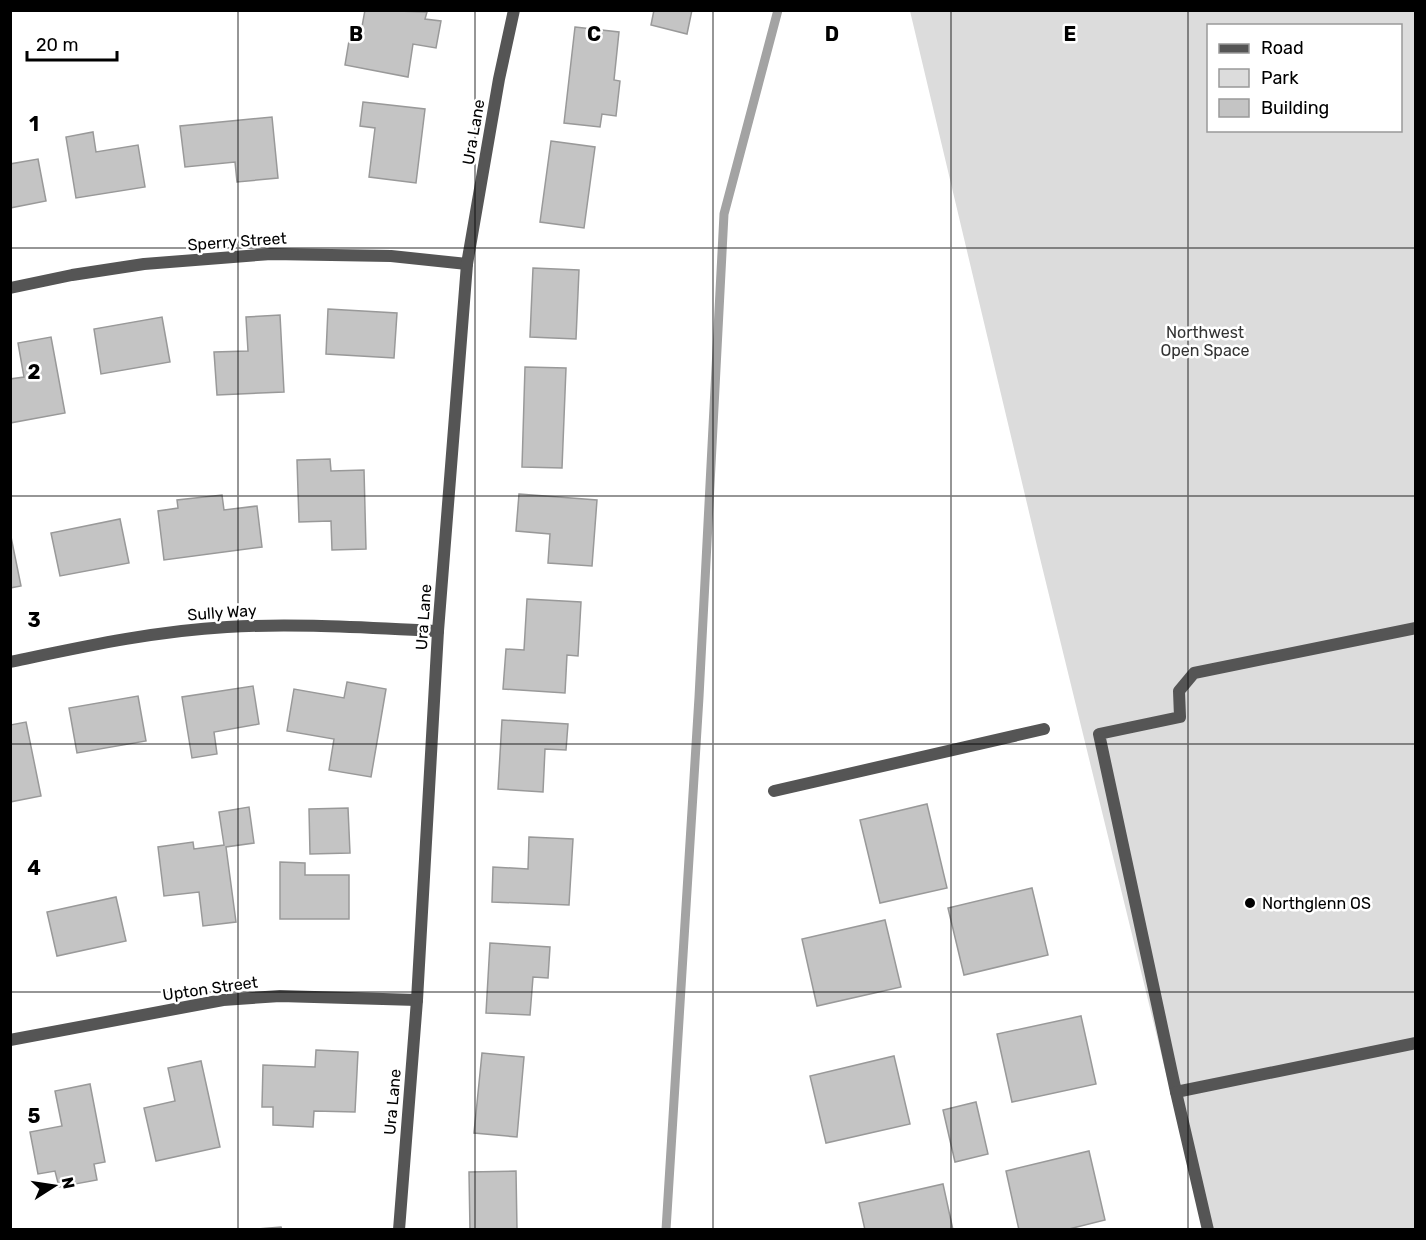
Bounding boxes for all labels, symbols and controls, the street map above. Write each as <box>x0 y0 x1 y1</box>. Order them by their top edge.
text: B <box>349 22 363 46</box>
text: C <box>587 22 601 46</box>
text: D <box>825 22 839 46</box>
text: E <box>1064 22 1076 46</box>
scale bar <box>27 24 117 62</box>
legend <box>1207 24 1402 132</box>
text: 20 m <box>36 34 78 56</box>
text: Road <box>1261 37 1304 59</box>
text: Park <box>1261 67 1299 89</box>
text: Building <box>1261 97 1329 119</box>
street label: Ura Lane <box>458 98 489 166</box>
text: 1 <box>29 112 39 136</box>
street label: Sperry Street <box>187 229 287 254</box>
park label: Northwest Open Space <box>1160 323 1250 360</box>
text: 2 <box>28 360 41 384</box>
street label: Ura Lane <box>412 583 435 651</box>
street label: Sully Way <box>187 601 257 624</box>
text: 3 <box>27 608 41 632</box>
text: 4 <box>27 856 41 880</box>
place label: Northglenn OS <box>1262 894 1371 913</box>
marker: Northglenn OS <box>1243 896 1257 910</box>
street label: Upton Street <box>161 972 259 1005</box>
street label: Ura Lane <box>380 1068 405 1136</box>
text: 5 <box>28 1104 41 1128</box>
north arrow <box>24 1156 84 1216</box>
text: N <box>58 1175 79 1191</box>

